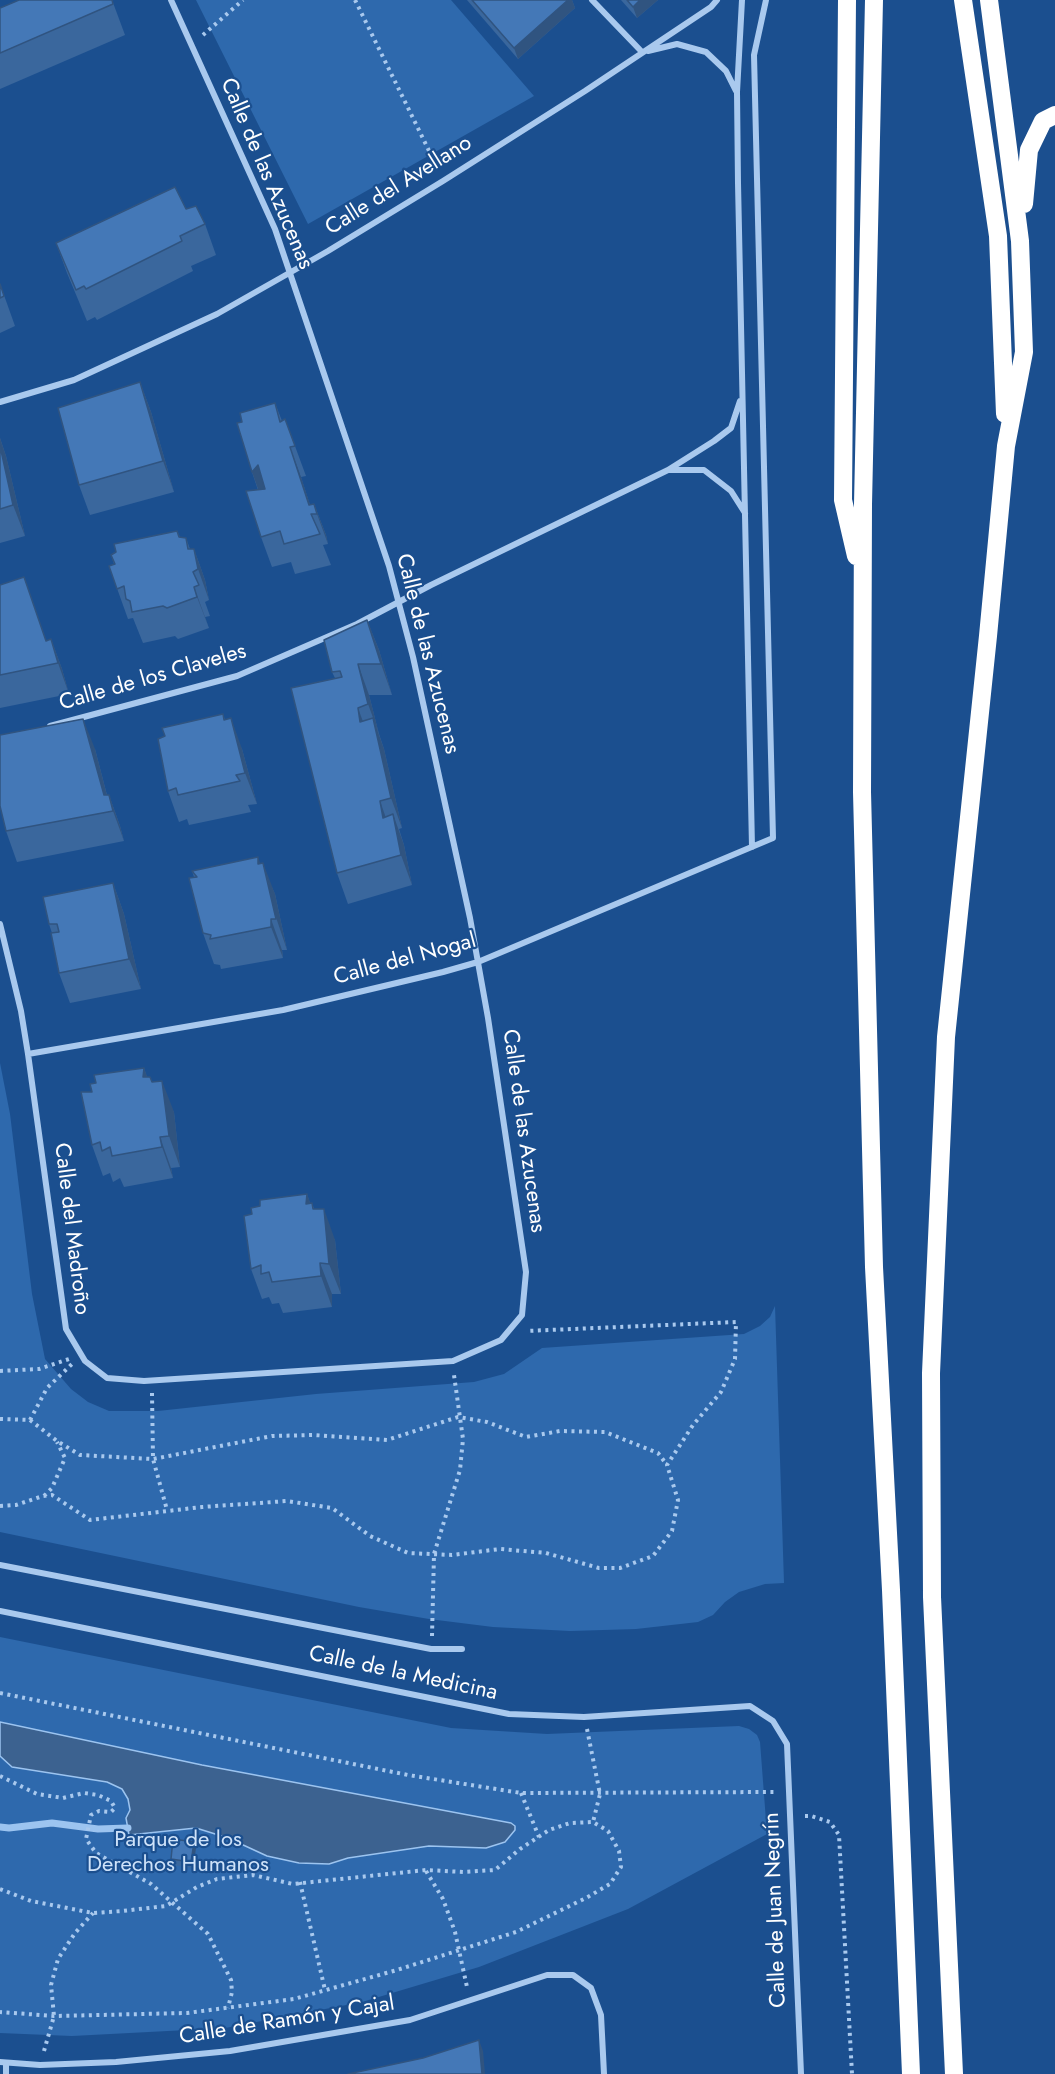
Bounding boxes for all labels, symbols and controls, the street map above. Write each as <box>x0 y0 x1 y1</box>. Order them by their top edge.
street label: Calle de las Azucenas <box>214 74 318 274</box>
street label: Calle del Avellano <box>321 130 477 242</box>
street label: Calle de las Azucenas <box>389 551 465 757</box>
street label: Calle de los Claveles <box>56 639 250 717</box>
street label: Calle del Nogal <box>331 928 479 992</box>
street label: Calle de las Azucenas <box>496 1028 550 1234</box>
street label: Calle del Madroño <box>47 1142 95 1316</box>
street label: Calle de la Medicina <box>306 1641 500 1707</box>
street label: Calle de Juan Negrín <box>759 1812 793 2008</box>
park label: Parque de los Derechos Humanos <box>87 1828 269 1880</box>
street label: Calle de Ramón y Cajal <box>178 1991 396 2051</box>

